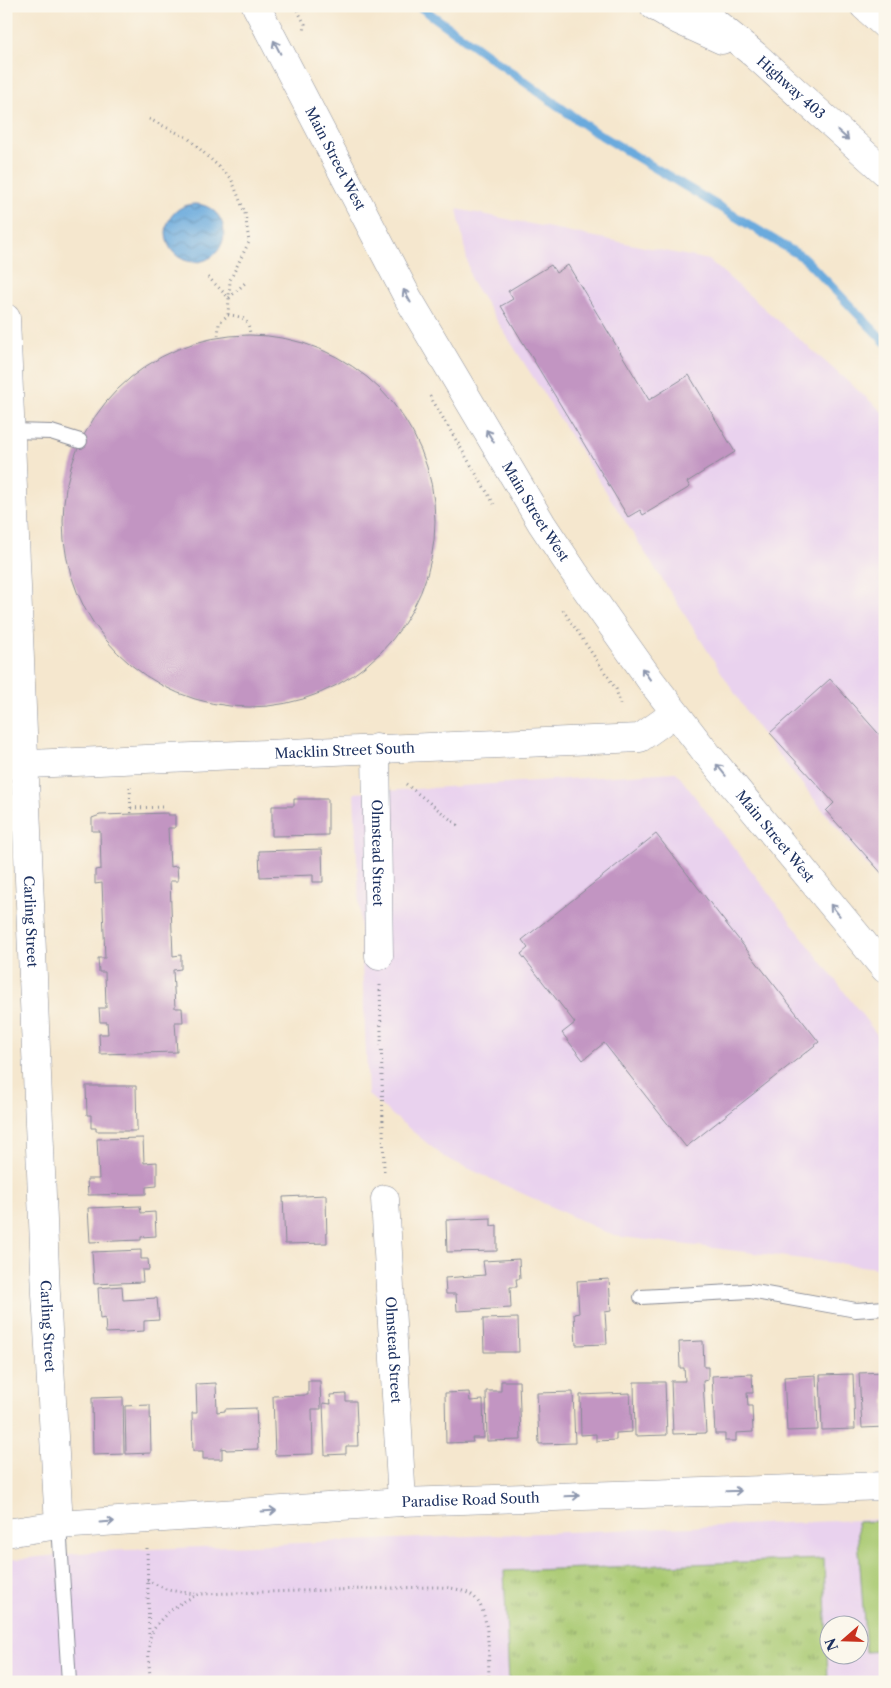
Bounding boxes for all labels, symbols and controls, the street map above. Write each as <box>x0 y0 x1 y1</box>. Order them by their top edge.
one-way arrow <box>272 39 282 54</box>
street label: Highway 403 <box>753 52 829 123</box>
street label: Main Street West <box>301 104 370 213</box>
one-way arrow <box>837 129 850 141</box>
one-way arrow <box>402 289 412 304</box>
one-way arrow <box>484 429 494 443</box>
street label: Main Street West <box>498 458 573 565</box>
one-way arrow <box>641 667 651 681</box>
street label: Macklin Street South <box>274 739 416 763</box>
one-way arrow <box>716 764 727 777</box>
street label: Main Street West <box>732 787 819 886</box>
street label: Olmstead Street <box>368 799 387 907</box>
street label: Carling Street <box>20 875 42 968</box>
one-way arrow <box>830 903 841 916</box>
street label: Carling Street <box>36 1280 59 1373</box>
street label: Olmstead Street <box>381 1296 405 1404</box>
one-way arrow <box>726 1486 742 1496</box>
street label: Paradise Road South <box>401 1488 540 1511</box>
one-way arrow <box>563 1492 579 1501</box>
one-way arrow <box>261 1507 277 1516</box>
one-way arrow <box>99 1518 115 1527</box>
north arrow <box>818 1616 868 1666</box>
text: N <box>821 1636 842 1653</box>

